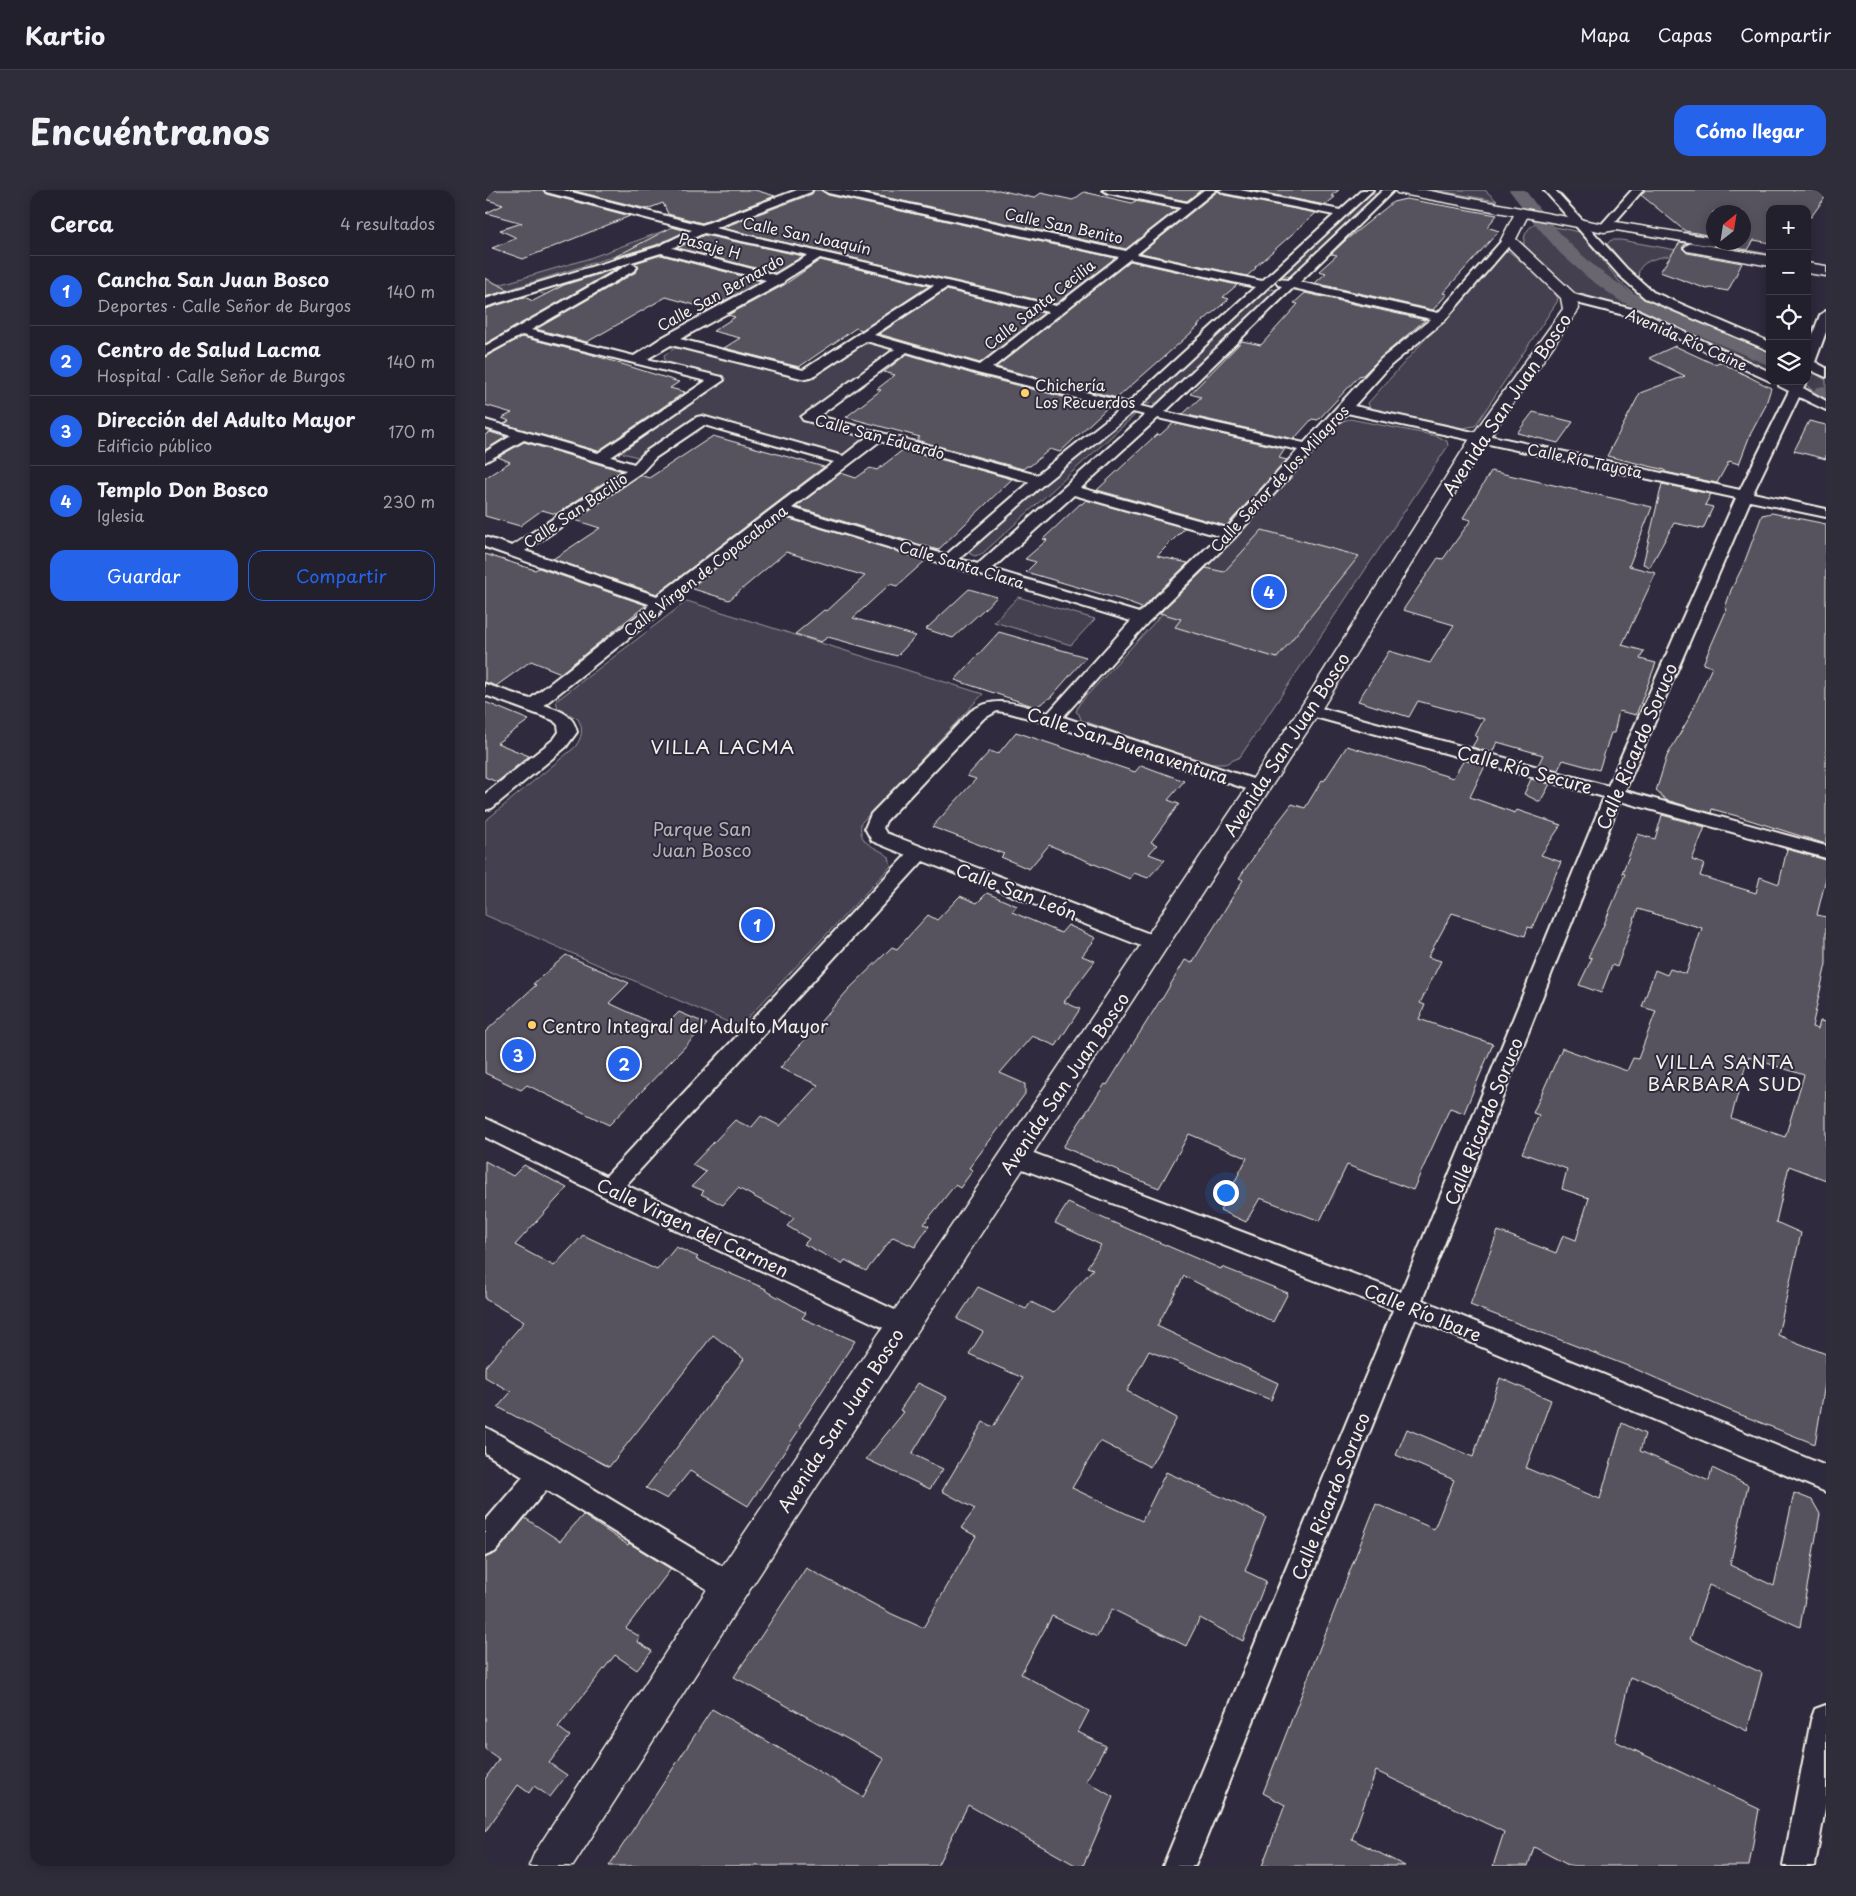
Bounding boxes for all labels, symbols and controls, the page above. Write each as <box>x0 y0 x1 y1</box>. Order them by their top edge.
text: Kartio <box>25 17 105 53</box>
text: Mapa <box>1580 21 1630 48</box>
text: Capas <box>1658 21 1712 48</box>
text: Compartir <box>1740 21 1831 48</box>
text: Encuéntranos <box>30 104 270 157</box>
button: Cómo llegar <box>1674 105 1826 156</box>
street label: Calle San Benito <box>1003 201 1125 249</box>
north arrow <box>1706 205 1751 250</box>
map controls <box>1766 205 1811 385</box>
button: + <box>1766 205 1811 250</box>
text: Cerca <box>50 207 114 239</box>
street label: Calle San Joaquín <box>741 210 873 260</box>
text: 4 resultados <box>340 211 435 235</box>
street label: Pasaje H <box>677 226 743 264</box>
street label: Calle San Bernardo <box>652 248 788 336</box>
button: − <box>1766 250 1811 295</box>
street label: Calle Santa Cecilia <box>978 253 1100 355</box>
text: Cancha San Juan Bosco <box>97 265 329 293</box>
text: 1 <box>62 279 70 303</box>
text: 140 m <box>387 279 435 303</box>
text: Deportes · Calle Señor de Burgos <box>97 293 351 317</box>
button: locate <box>1766 295 1811 340</box>
street label: Avenida Río Caine <box>1622 302 1752 376</box>
street label: Avenida San Juan Bosco <box>1435 307 1577 501</box>
text: Centro de Salud Lacma <box>97 335 321 363</box>
button: layers <box>1766 340 1811 385</box>
text: 2 <box>60 349 72 373</box>
text: 140 m <box>387 349 435 373</box>
text: Hospital · Calle Señor de Burgos <box>97 363 345 387</box>
place label: Chichería Los Recuerdos <box>1035 373 1136 413</box>
marker: Chichería Los Recuerdos <box>1019 387 1031 399</box>
street label: Calle Señor de los Milagros <box>1204 399 1354 557</box>
text: Dirección del Adulto Mayor <box>97 405 355 433</box>
street label: Calle San Eduardo <box>812 408 948 464</box>
text: 3 <box>61 419 71 443</box>
text: 170 m <box>389 419 435 443</box>
text: Edificio público <box>97 433 212 457</box>
street label: Calle Río Tayota <box>1525 437 1645 484</box>
street label: Calle San Bacilio <box>518 467 632 553</box>
text: Templo Don Bosco <box>97 475 268 503</box>
text: 4 <box>61 489 71 513</box>
text: 230 m <box>383 489 435 513</box>
street label: Calle Virgen de Copacabana <box>618 498 792 641</box>
text: Iglesia <box>97 503 144 527</box>
street label: Calle Santa Clara <box>897 534 1028 594</box>
button: Guardar <box>50 550 238 601</box>
button: Compartir <box>248 550 435 601</box>
pin: 4 <box>1253 573 1285 611</box>
street label: Avenida San Juan Bosco <box>1216 647 1356 841</box>
street label: Calle Ricardo Soruco <box>1589 658 1683 834</box>
street label: Calle San Buenaventura <box>1024 700 1232 790</box>
district label: VILLA LACMA <box>651 732 795 760</box>
street label: Calle Río Secure <box>1454 738 1596 800</box>
park label: Parque San Juan Bosco <box>653 815 752 863</box>
street label: Calle San León <box>952 855 1082 927</box>
pin: 1 <box>741 906 773 944</box>
street label: Avenida San Juan Bosco <box>993 986 1135 1180</box>
place label: Centro Integral del Adulto Mayor <box>542 1012 829 1039</box>
marker: Centro Integral del Adulto Mayor <box>526 1019 538 1031</box>
street label: Calle Ricardo Soruco <box>1437 1033 1529 1209</box>
pin: 3 <box>502 1036 534 1074</box>
pin: 2 <box>608 1045 640 1083</box>
district label: VILLA SANTA BÁRBARA SUD <box>1647 1047 1803 1097</box>
street label: Calle Virgen del Carmen <box>593 1171 793 1283</box>
your location <box>1213 1180 1239 1206</box>
street label: Calle Río Ibare <box>1360 1276 1486 1348</box>
street label: Avenida San Juan Bosco <box>770 1323 910 1517</box>
street label: Calle Ricardo Soruco <box>1284 1408 1376 1584</box>

